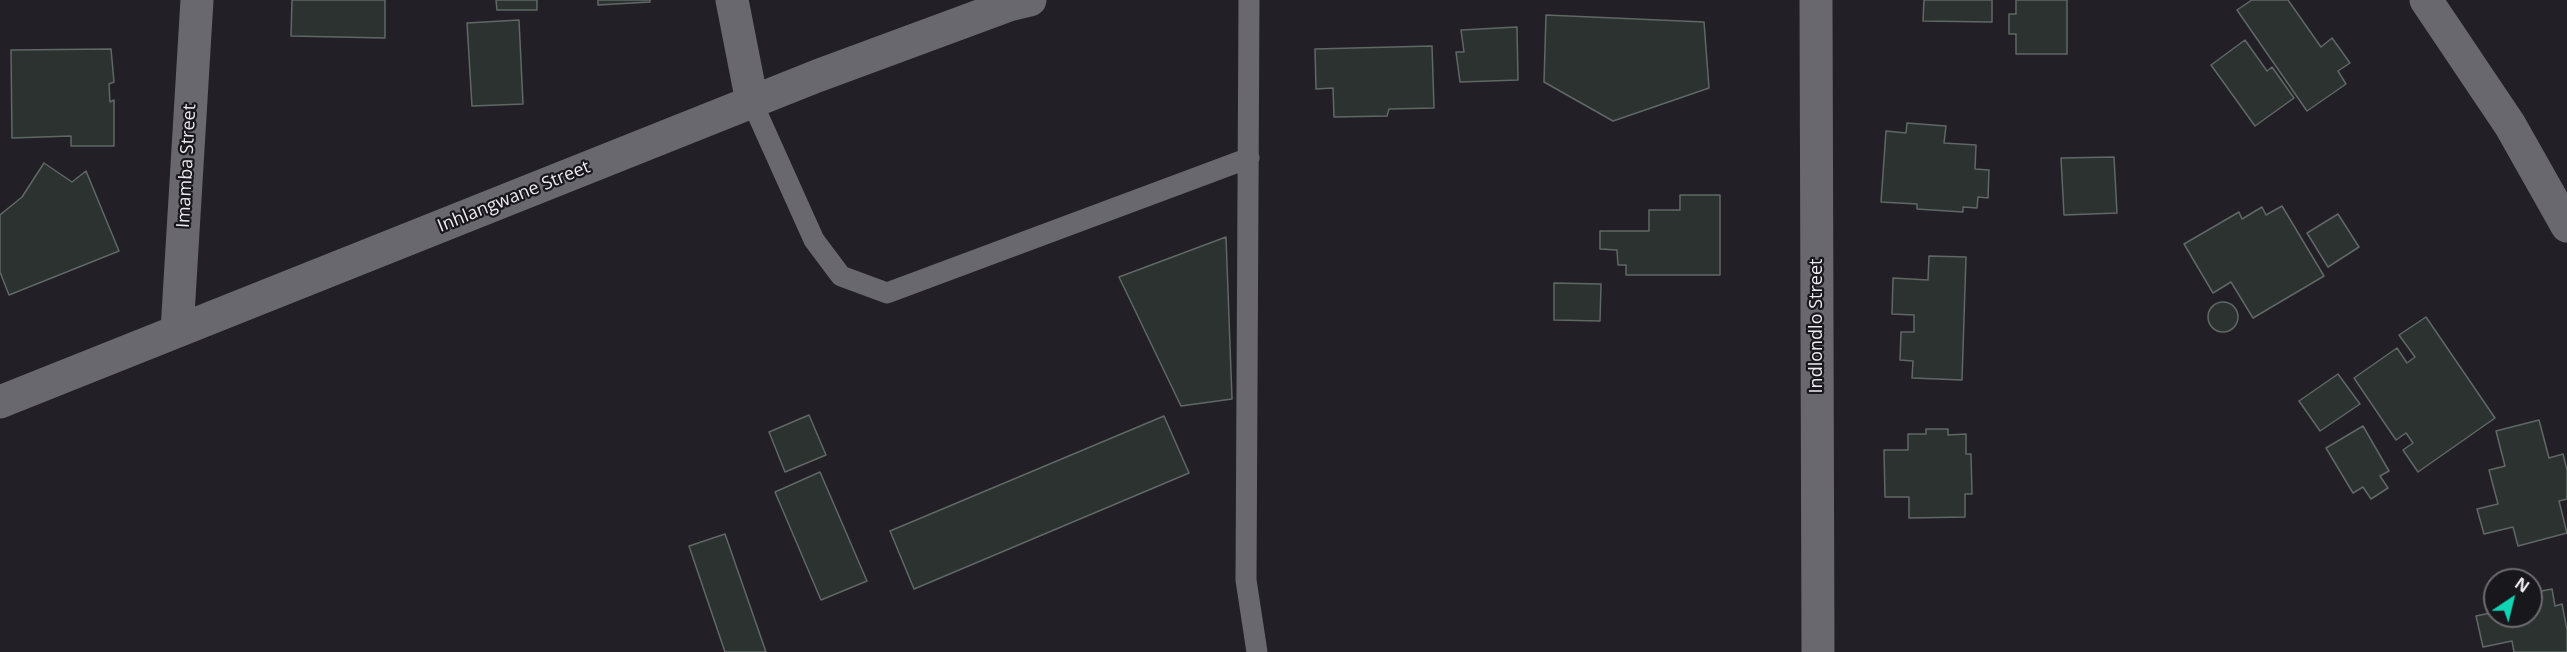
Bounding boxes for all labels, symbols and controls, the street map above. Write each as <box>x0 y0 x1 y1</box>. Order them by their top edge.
street label: Imamba Street <box>173 103 201 229</box>
street label: Inhlangwane Street <box>435 157 593 237</box>
street label: Indlondlo Street <box>1806 259 1828 393</box>
north arrow <box>2483 568 2543 628</box>
text: N <box>2511 572 2534 598</box>

